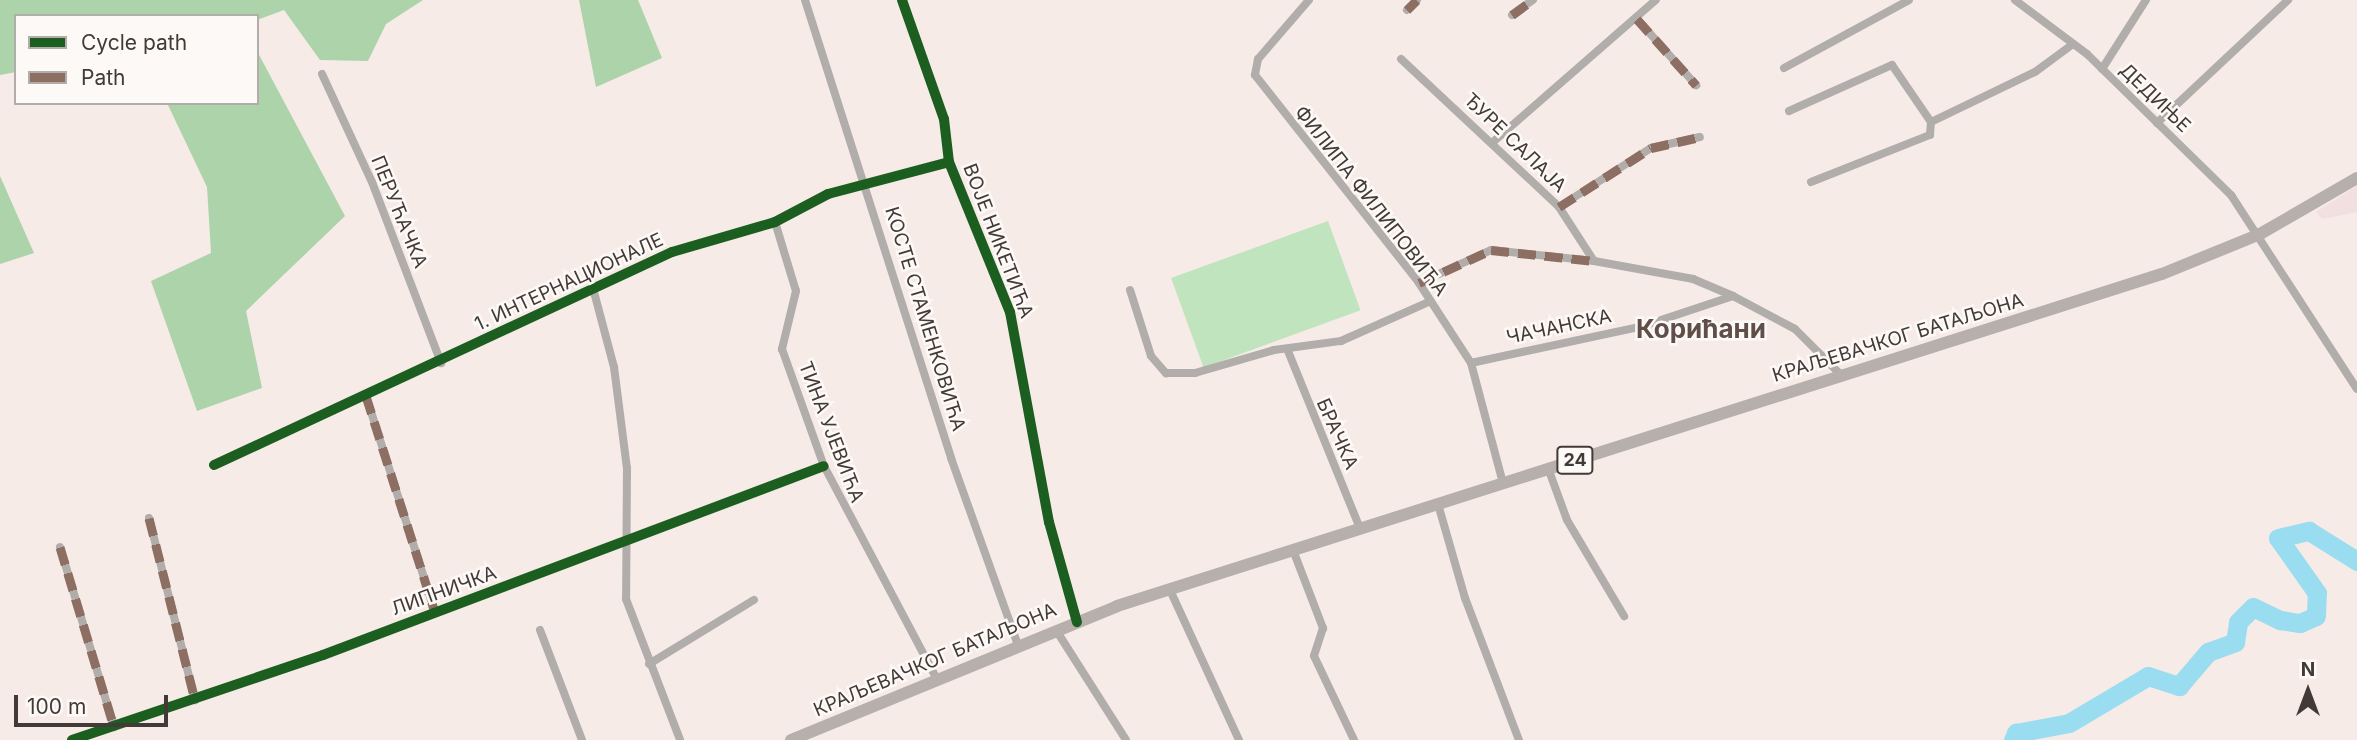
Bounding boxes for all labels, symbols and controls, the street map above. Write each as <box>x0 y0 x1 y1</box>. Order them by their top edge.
legend <box>14 14 259 105</box>
text: Cycle path <box>81 30 187 55</box>
street label: ДЕДИЊЕ <box>2115 59 2195 137</box>
text: Path <box>81 65 126 90</box>
street label: ЂУРЕ САЛАЈА <box>1459 88 1571 198</box>
street label: ФИЛИПА ФИЛИПОВИЋА <box>1290 101 1452 301</box>
street label: ПЕРУЋАЧКА <box>366 153 432 271</box>
street label: ВОЈЕ НИКЕТИЋА <box>958 161 1038 321</box>
street label: КОСТЕ СТАМЕНКОВИЋА <box>880 204 970 434</box>
street label: 1. ИНТЕРНАЦИОНАЛЕ <box>471 228 667 336</box>
street label: КРАЉЕВАЧКОГ БАТАЉОНА <box>1770 289 2026 387</box>
street label: ЧАЧАНСКА <box>1504 305 1614 349</box>
district label: Корићани <box>1636 313 1766 345</box>
street label: ТИНА УЈЕВИЋА <box>794 358 868 506</box>
street label: БРАЧКА <box>1311 395 1363 473</box>
road number: 24 <box>1556 446 1594 474</box>
street label: ЛИПНИЧКА <box>388 561 500 621</box>
street label: КРАЉЕВАЧКОГ БАТАЉОНА <box>810 598 1060 722</box>
north arrow <box>2273 656 2343 726</box>
text: N <box>2301 658 2315 681</box>
scale bar <box>18 680 172 724</box>
text: 100 m <box>27 694 86 719</box>

